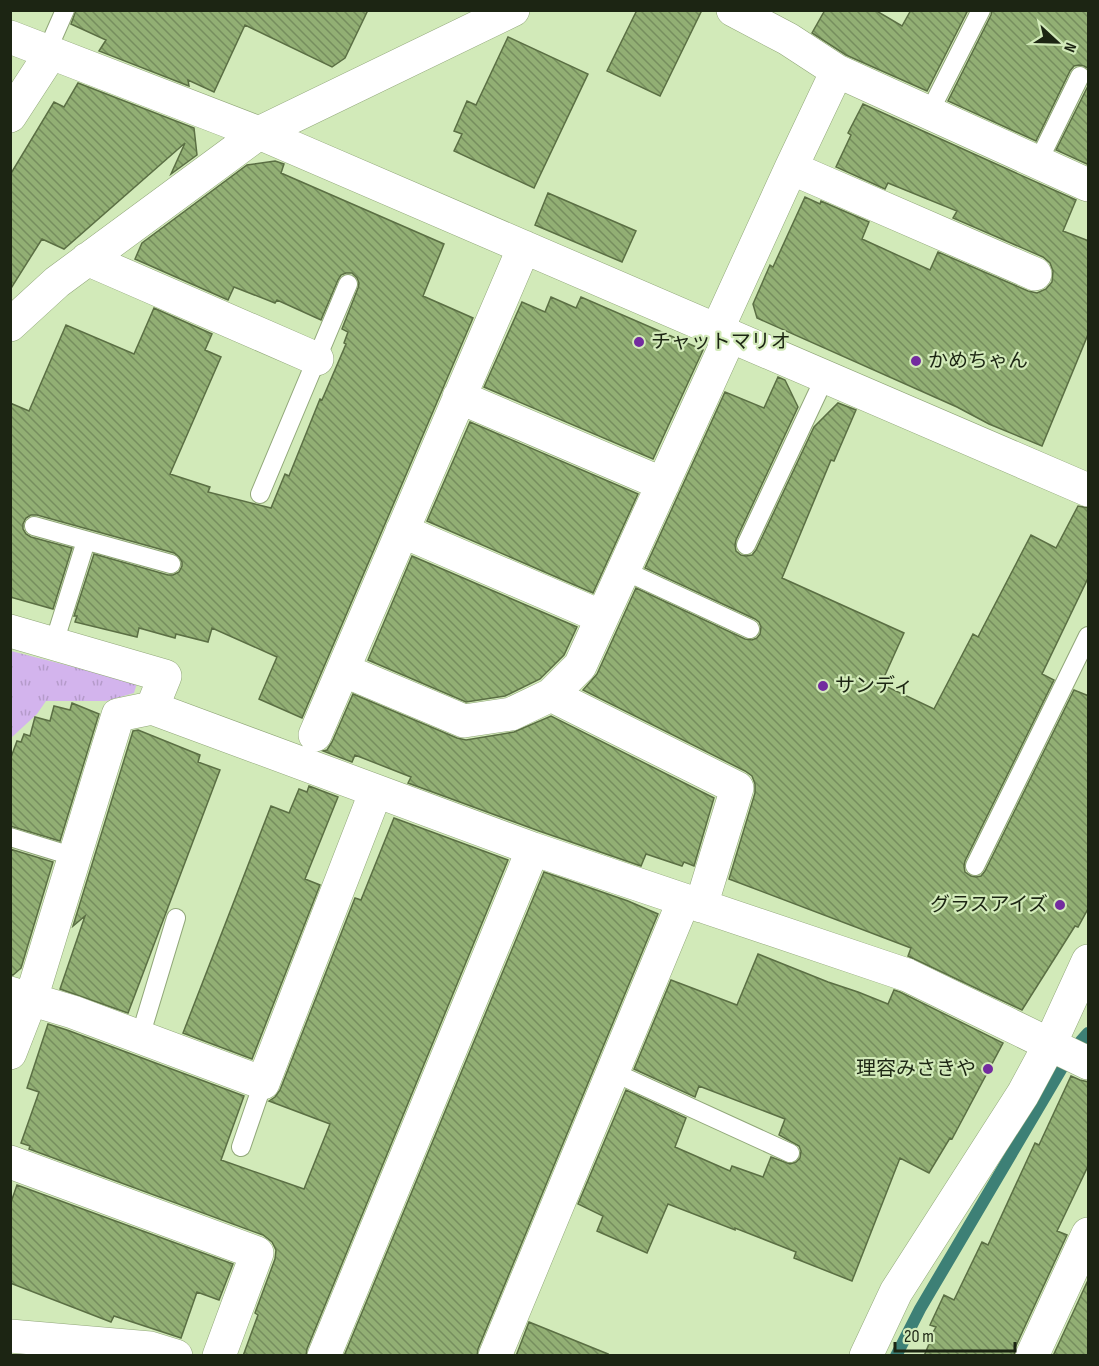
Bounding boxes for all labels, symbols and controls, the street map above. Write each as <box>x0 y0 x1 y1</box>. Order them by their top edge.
north arrow <box>1027 12 1087 72</box>
text: N <box>1059 40 1080 55</box>
place label: チャットマリオ <box>651 330 791 354</box>
marker: チャットマリオ <box>632 335 646 349</box>
place label: かめちゃん <box>928 349 1028 373</box>
marker: かめちゃん <box>909 354 923 368</box>
place label: サンディ <box>835 674 914 698</box>
marker: サンディ <box>816 679 830 693</box>
place label: グラスアイズ <box>930 893 1048 917</box>
marker: グラスアイズ <box>1053 898 1067 912</box>
place label: 理容みさきや <box>856 1057 976 1081</box>
marker: 理容みさきや <box>981 1062 995 1076</box>
scale bar <box>895 1315 1015 1353</box>
text: 20 m <box>904 1326 934 1347</box>

